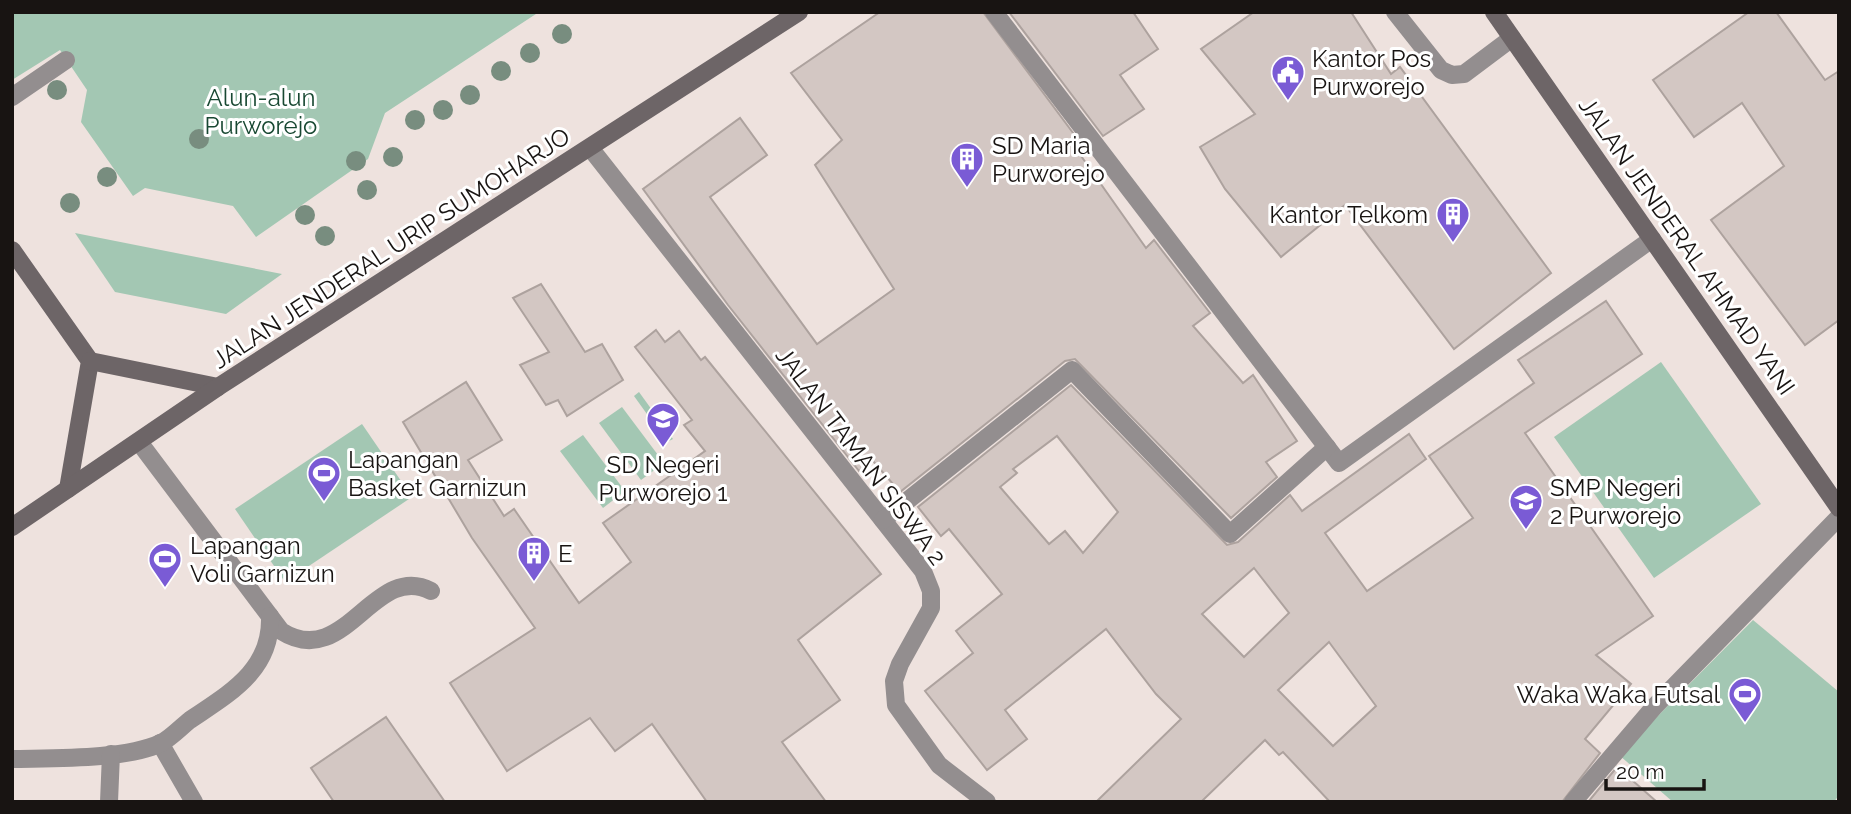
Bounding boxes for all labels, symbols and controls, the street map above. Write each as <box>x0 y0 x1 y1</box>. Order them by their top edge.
place label: Kantor Pos Purworejo <box>1312 44 1431 101</box>
public building icon: Kantor Pos Purworejo <box>1269 53 1307 102</box>
park label: Alun-alun Purworejo <box>205 83 317 140</box>
street label: JALAN JENDERAL AHMAD YANI <box>1573 92 1801 400</box>
street label: JALAN JENDERAL URIP SUMOHARJO <box>207 121 575 375</box>
place label: SD Maria Purworejo <box>992 131 1105 188</box>
building icon: SD Maria Purworejo <box>948 140 986 189</box>
building icon: Kantor Telkom <box>1434 195 1472 244</box>
place label: Kantor Telkom <box>1269 200 1428 229</box>
street label: JALAN TAMAN SISWA 2 <box>770 341 952 571</box>
school or university icon: SD Negeri Purworejo 1 <box>644 400 682 449</box>
place label: Lapangan Basket Garnizun <box>348 445 527 502</box>
place label: SD Negeri Purworejo 1 <box>598 450 728 507</box>
sports icon: Lapangan Basket Garnizun <box>305 454 343 503</box>
place label: SMP Negeri 2 Purworejo <box>1550 473 1681 530</box>
school or university icon: SMP Negeri 2 Purworejo <box>1507 482 1545 531</box>
place label: Lapangan Voli Garnizun <box>190 531 335 588</box>
building icon: E <box>515 534 553 583</box>
place label: E <box>558 539 573 568</box>
sports icon: Lapangan Voli Garnizun <box>146 540 184 589</box>
sports icon: Waka Waka Futsal <box>1726 675 1764 724</box>
place label: Waka Waka Futsal <box>1516 680 1720 709</box>
scale bar <box>1606 748 1704 792</box>
text: 20 m <box>1616 759 1664 784</box>

